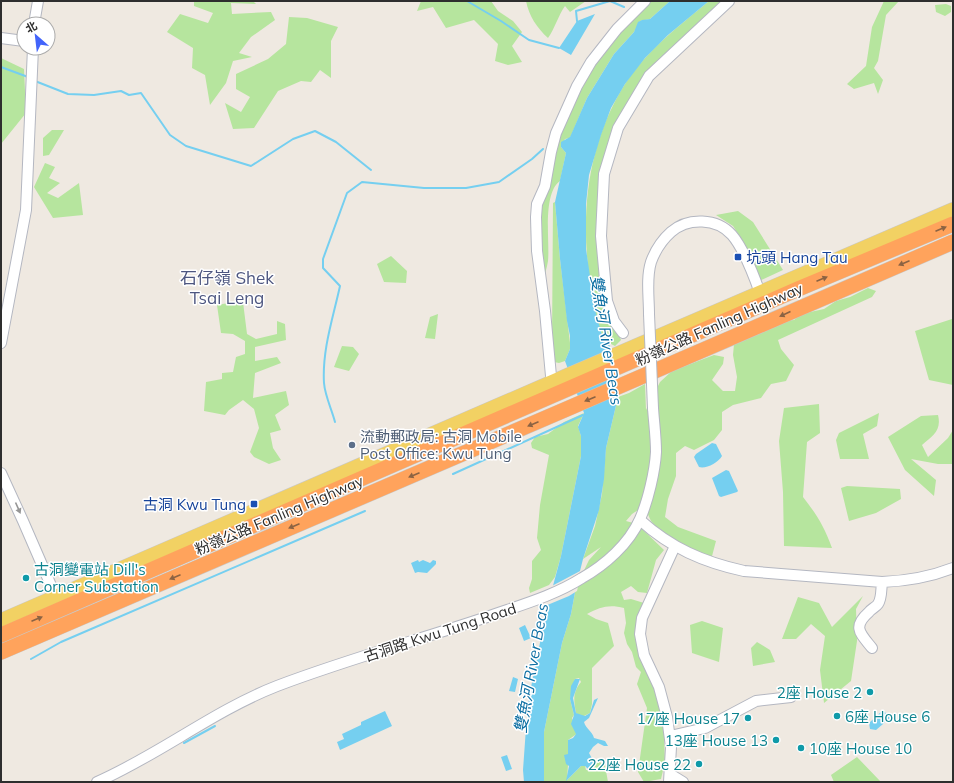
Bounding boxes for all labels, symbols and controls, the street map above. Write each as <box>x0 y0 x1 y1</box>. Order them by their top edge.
north arrow <box>16 16 56 56</box>
text: 北 <box>23 18 39 36</box>
one-way arrow <box>936 226 947 232</box>
place label: 坑頭 Hang Tau <box>746 248 848 267</box>
marker: 坑頭 Hang Tau <box>733 252 743 262</box>
one-way arrow <box>898 260 910 266</box>
district label: 石仔嶺 Shek Tsai Leng <box>180 267 274 308</box>
water label: 雙魚河 River Beas <box>587 274 627 406</box>
one-way arrow <box>816 276 828 282</box>
street label: 粉嶺公路 Fanling Highway <box>632 278 806 370</box>
one-way arrow <box>779 311 791 317</box>
one-way arrow <box>584 396 596 403</box>
one-way arrow <box>527 421 539 427</box>
place label: 流動郵政局: 古洞 Mobile Post Office: Kwu Tung <box>360 427 522 463</box>
marker: 流動郵政局: 古洞 Mobile Post Office: Kwu Tung <box>347 440 357 450</box>
street label: 粉嶺公路 Fanling Highway <box>192 471 366 559</box>
one-way arrow <box>408 472 419 478</box>
place label: 古洞 Kwu Tung <box>143 495 246 514</box>
marker: 古洞 Kwu Tung <box>249 499 259 509</box>
one-way arrow <box>15 503 21 514</box>
one-way arrow <box>289 523 300 529</box>
place label: 古洞變電站 Dill's Corner Substation <box>34 560 159 596</box>
marker: 古洞變電站 Dill's Corner Substation <box>21 573 31 583</box>
one-way arrow <box>169 574 180 580</box>
street label: 古洞路 Kwu Tung Road <box>362 598 518 666</box>
water label: 雙魚河 River Beas <box>510 602 552 734</box>
one-way arrow <box>31 616 43 622</box>
place label: 2座 House 2 <box>777 683 862 702</box>
marker: 2座 House 2 <box>865 687 875 697</box>
place label: 6座 House 6 <box>845 707 930 726</box>
place label: 17座 House 17 <box>637 709 740 728</box>
marker: 6座 House 6 <box>832 711 842 721</box>
marker: 17座 House 17 <box>743 713 753 723</box>
place label: 13座 House 13 <box>665 731 768 750</box>
marker: 13座 House 13 <box>771 735 781 745</box>
place label: 10座 House 10 <box>809 739 912 758</box>
marker: 10座 House 10 <box>796 743 806 753</box>
place label: 22座 House 22 <box>588 755 691 774</box>
marker: 22座 House 22 <box>694 759 704 769</box>

